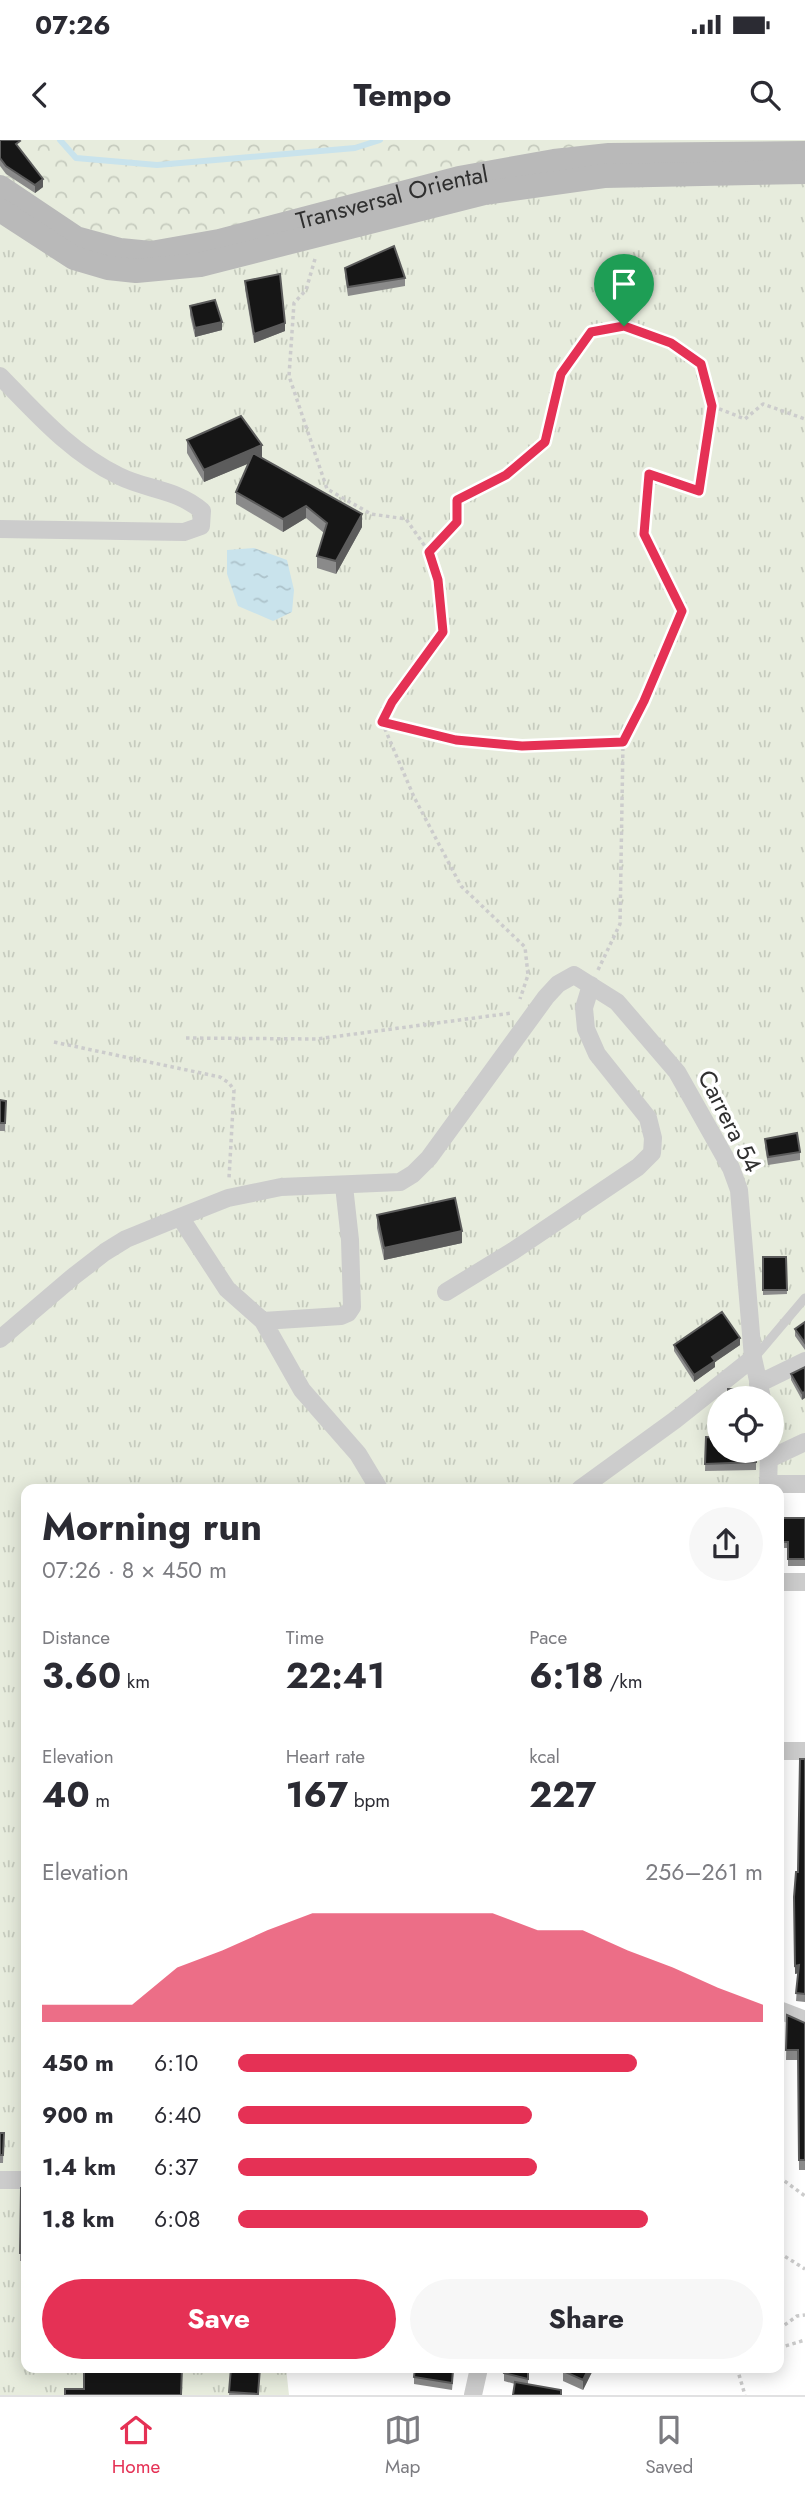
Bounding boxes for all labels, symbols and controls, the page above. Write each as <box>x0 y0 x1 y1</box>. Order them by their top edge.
text: 07:26 <box>35 6 111 44</box>
text: Tempo <box>354 72 451 118</box>
icon: back <box>21 76 59 114</box>
icon: search <box>746 76 784 114</box>
street label: Transversal Oriental <box>292 156 491 238</box>
pin <box>594 254 654 326</box>
icon: arrive <box>605 265 643 303</box>
street label: Carrera 54 <box>689 1064 771 1178</box>
map controls <box>707 1386 784 1463</box>
button: locate <box>707 1386 784 1463</box>
text: Morning run <box>42 1499 262 1554</box>
button: share <box>689 1507 763 1581</box>
text: 07:26 · 8 × 450 m <box>42 1553 227 1587</box>
text: Distance <box>42 1624 110 1651</box>
text: Time <box>286 1624 324 1651</box>
text: Pace <box>529 1624 567 1651</box>
text: 3.60 <box>42 1651 121 1701</box>
text: 22:41 <box>286 1651 385 1701</box>
text: 6:18 <box>529 1651 604 1701</box>
text: km <box>121 1668 150 1695</box>
text: /km <box>604 1668 642 1695</box>
text: Elevation <box>42 1743 114 1770</box>
text: Heart rate <box>286 1743 365 1770</box>
text: kcal <box>529 1743 560 1770</box>
text: 40 <box>42 1770 90 1820</box>
text: 167 <box>286 1770 348 1820</box>
text: 227 <box>529 1770 596 1820</box>
text: m <box>90 1787 110 1814</box>
text: bpm <box>348 1787 390 1814</box>
text: Elevation <box>42 1855 129 1889</box>
text: 256–261 m <box>645 1855 763 1889</box>
text: 450 m <box>42 2046 114 2080</box>
text: 6:10 <box>154 2046 198 2080</box>
text: 900 m <box>42 2098 114 2132</box>
text: 6:40 <box>154 2098 201 2132</box>
text: 1.4 km <box>42 2150 116 2184</box>
text: 6:37 <box>154 2150 198 2184</box>
text: 1.8 km <box>42 2202 115 2236</box>
text: 6:08 <box>154 2202 201 2236</box>
button: Save <box>42 2279 396 2359</box>
button: Share <box>410 2279 763 2359</box>
tab: Home <box>112 2411 160 2480</box>
tab: Map <box>384 2411 422 2480</box>
tab: Saved <box>645 2411 693 2480</box>

